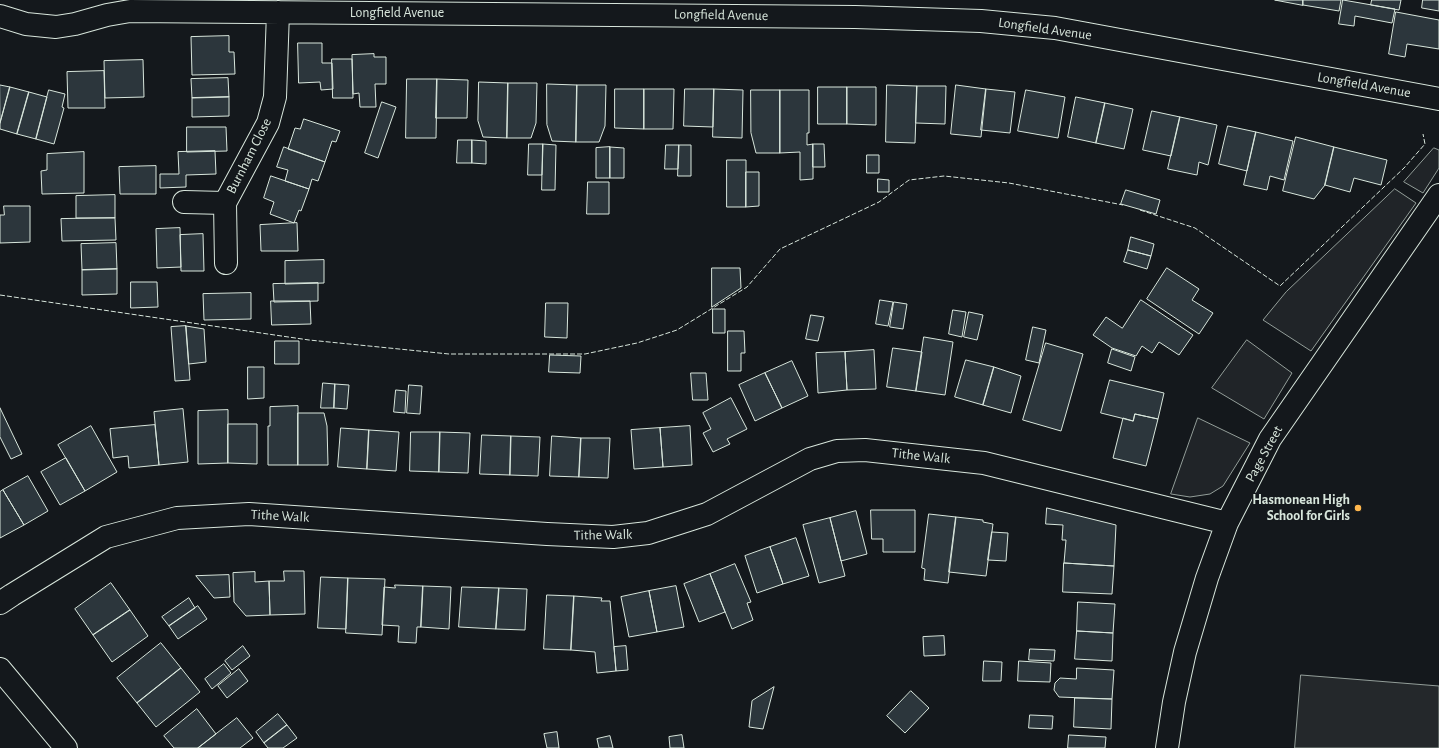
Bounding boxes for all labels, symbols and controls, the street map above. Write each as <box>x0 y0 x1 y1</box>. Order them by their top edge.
street label: Longfield Avenue <box>350 5 444 21</box>
street label: Longfield Avenue <box>674 6 768 24</box>
street label: Longfield Avenue <box>997 14 1093 44</box>
street label: Longfield Avenue <box>1316 69 1412 101</box>
street label: Burnham Close <box>223 115 275 197</box>
street label: Page Street <box>1242 423 1286 485</box>
street label: Tithe Walk <box>891 445 951 467</box>
place label: Hasmonean High School for Girls <box>1252 492 1350 524</box>
marker: Hasmonean High School for Girls <box>1353 503 1363 513</box>
street label: Tithe Walk <box>250 506 310 526</box>
street label: Tithe Walk <box>573 526 633 544</box>

